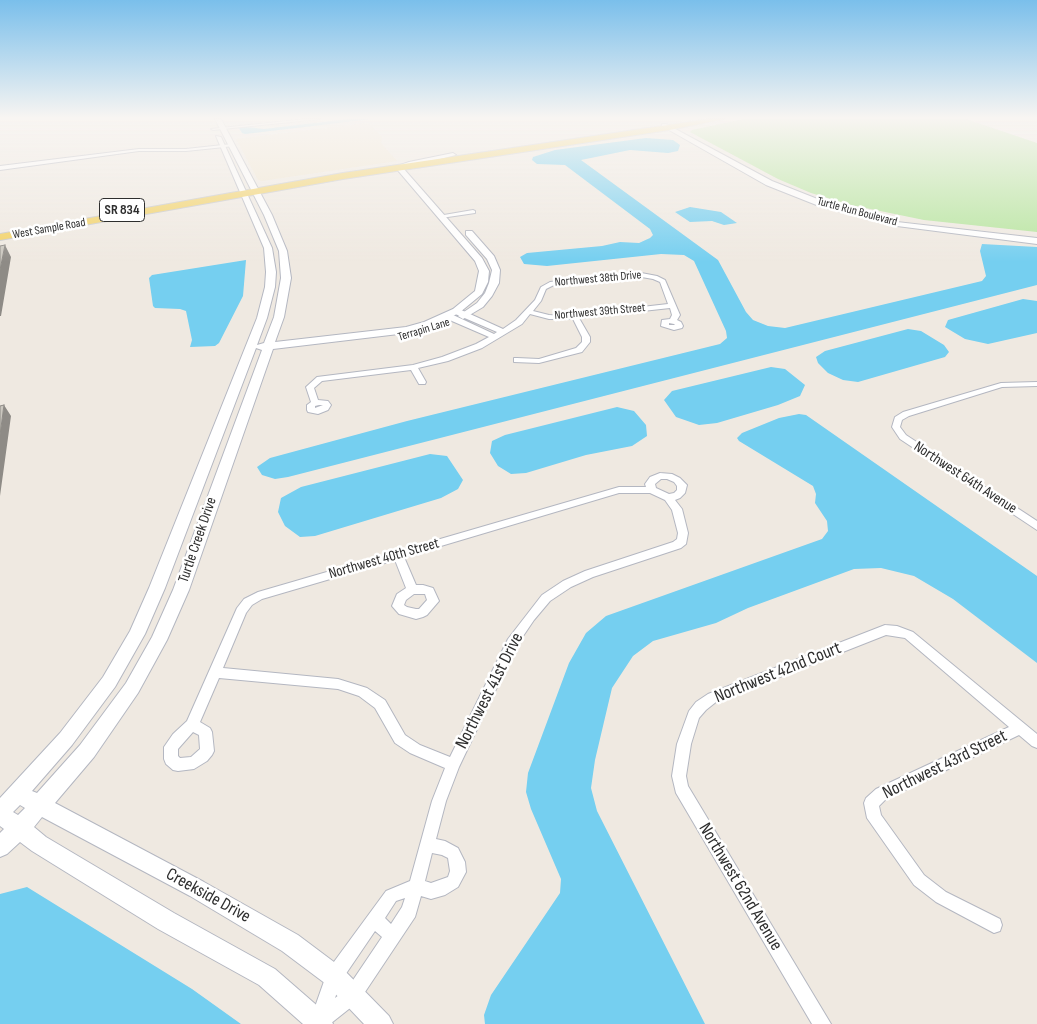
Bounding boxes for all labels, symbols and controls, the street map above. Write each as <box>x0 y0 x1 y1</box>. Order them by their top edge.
street label: Turtle Run Boulevard <box>815 194 899 230</box>
road number: SR 834 <box>100 198 144 222</box>
street label: West Sample Road <box>11 216 87 242</box>
street label: Northwest 38th Drive <box>554 268 642 290</box>
street label: Northwest 39th Street <box>554 301 646 323</box>
street label: Terrapin Lane <box>396 315 452 345</box>
street label: Northwest 64th Avenue <box>910 438 1020 518</box>
street label: Turtle Creek Drive <box>175 495 221 585</box>
street label: Northwest 40th Street <box>327 535 441 583</box>
street label: Northwest 41st Drive <box>451 629 529 753</box>
street label: Northwest 42nd Court <box>711 638 845 708</box>
street label: Northwest 43rd Street <box>879 726 1011 804</box>
street label: Northwest 62nd Avenue <box>693 819 787 955</box>
street label: Creekside Drive <box>162 864 254 928</box>

